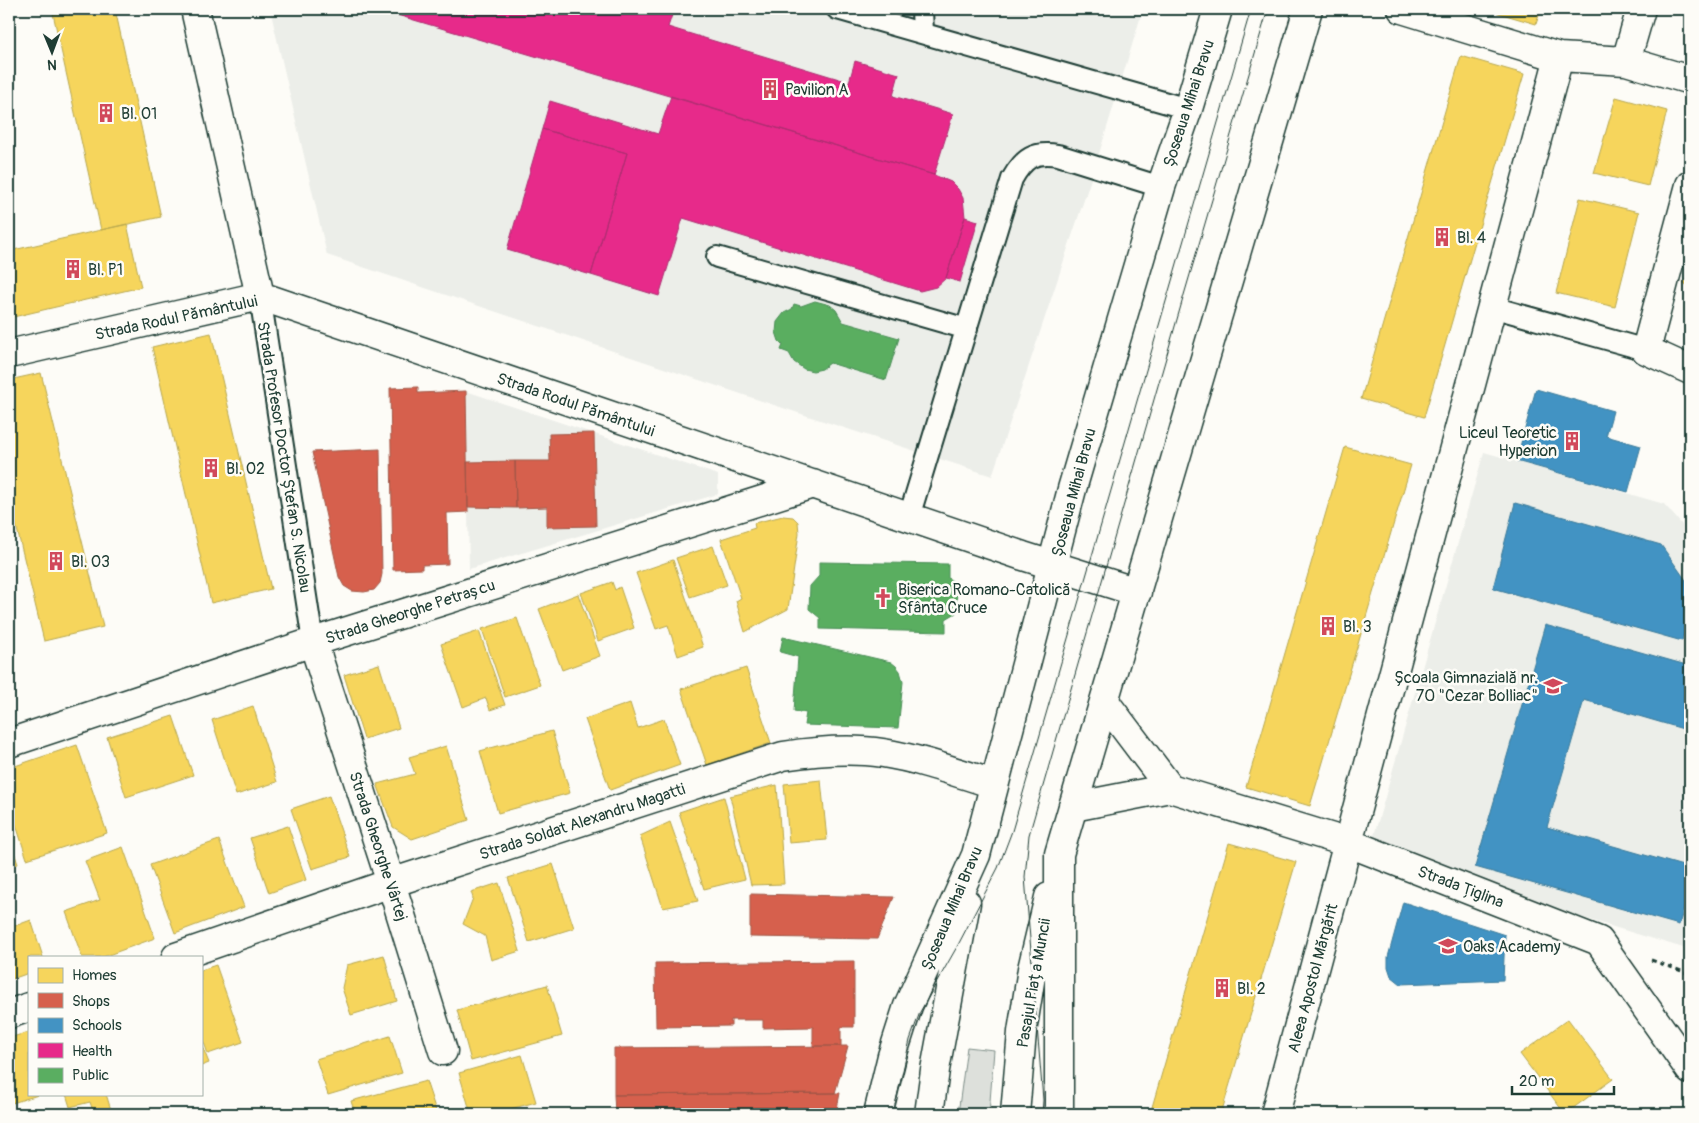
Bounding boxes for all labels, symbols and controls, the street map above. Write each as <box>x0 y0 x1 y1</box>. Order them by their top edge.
north arrow <box>28 28 78 78</box>
street label: Șoseaua Mihai Bravu <box>1159 37 1219 169</box>
text: N <box>47 56 57 73</box>
building icon: Pavilion A <box>759 78 781 100</box>
place label: Pavilion A <box>785 80 849 100</box>
building icon: Bl. O1 <box>95 102 117 124</box>
place label: Bl. O1 <box>121 104 157 124</box>
building icon: Bl. 4 <box>1431 226 1453 248</box>
place label: Bl. 4 <box>1457 228 1486 248</box>
building icon: Bl. P1 <box>62 258 84 280</box>
place label: Bl. P1 <box>88 260 123 280</box>
street label: Strada Rodul Pământului <box>93 291 259 345</box>
street label: Strada Profesor Doctor Ștefan S. Nicolau <box>253 320 315 594</box>
street label: Strada Rodul Pământului <box>494 369 657 441</box>
place label: Liceul Teoretic Hyperion <box>1459 423 1557 461</box>
street label: Șoseaua Mihai Bravu <box>1047 426 1101 559</box>
building icon: Liceul Teoretic Hyperion <box>1561 430 1583 452</box>
building icon: Bl. O2 <box>200 457 222 479</box>
place label: Bl. O2 <box>226 459 265 479</box>
building icon: Bl. O3 <box>45 550 67 572</box>
place label: Bl. O3 <box>71 552 110 572</box>
street label: Strada Gheorghe Petrașcu <box>323 575 498 649</box>
place label: Biserica Romano-Catolică Sfânta Cruce <box>898 580 1071 618</box>
church icon: Biserica Romano-Catolică Sfânta Cruce <box>872 587 894 609</box>
building icon: Bl. 3 <box>1317 615 1339 637</box>
place label: Bl. 3 <box>1343 617 1372 637</box>
place label: Școala Gimnazială nr. 70 "Cezar Bolliac" <box>1394 668 1538 706</box>
school or university icon: Școala Gimnazială nr. 70 "Cezar Bolliac" <box>1542 675 1564 697</box>
street label: Strada Gheorghe Vârtej <box>344 769 412 923</box>
street label: Strada Soldat Alexandru Magatti <box>477 779 688 865</box>
street label: Șoseaua Mihai Bravu <box>917 844 987 973</box>
street label: Strada Țiglina <box>1415 861 1506 912</box>
street label: Aleea Apostol Mărgărit <box>1283 901 1343 1055</box>
street label: Pasajul Piața Muncii <box>1013 917 1055 1049</box>
school or university icon: Oaks Academy <box>1437 935 1459 957</box>
place label: Oaks Academy <box>1463 937 1561 957</box>
legend <box>28 956 202 1096</box>
text: Homes <box>72 966 117 985</box>
building icon: Bl. 2 <box>1211 977 1233 999</box>
place label: Bl. 2 <box>1237 979 1266 999</box>
text: Shops <box>72 992 110 1011</box>
text: Schools <box>72 1016 122 1035</box>
text: Health <box>72 1042 112 1061</box>
scale bar <box>1512 1063 1614 1095</box>
text: Public <box>72 1066 109 1085</box>
text: 20 m <box>1519 1072 1554 1091</box>

